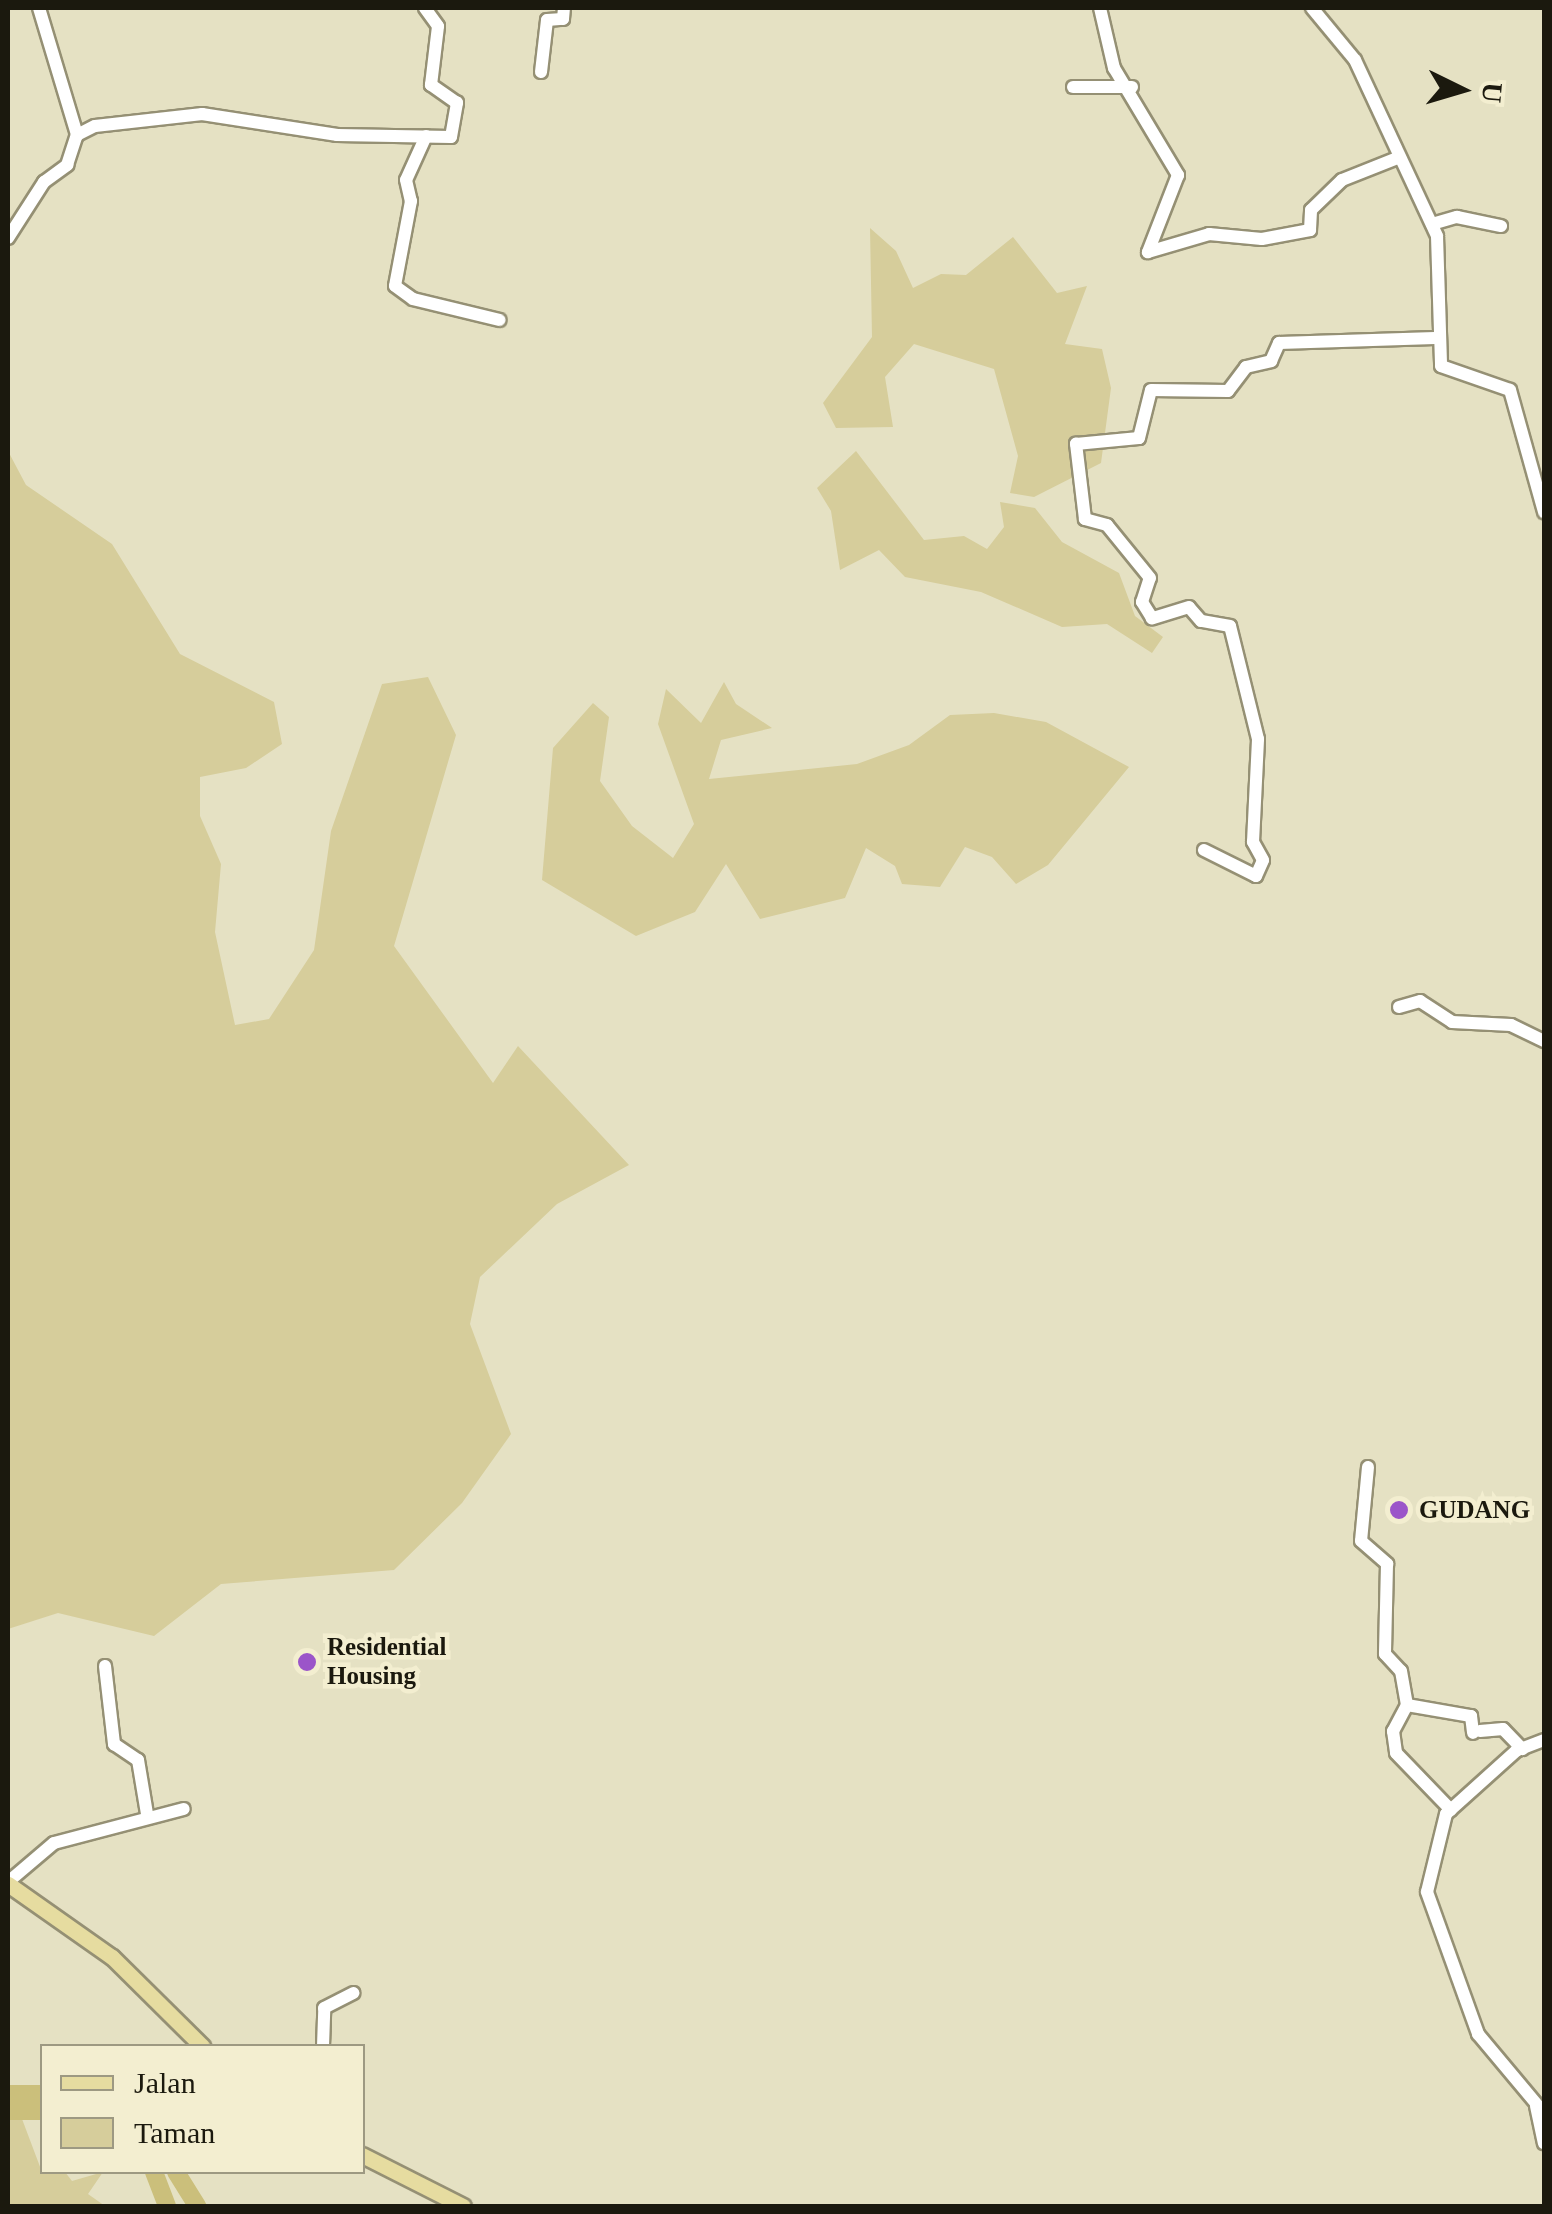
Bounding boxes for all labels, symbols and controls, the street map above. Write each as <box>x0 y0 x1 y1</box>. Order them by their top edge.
north arrow <box>1412 40 1512 140</box>
text: U <box>1476 81 1509 104</box>
place label: GUDANG <box>1419 1495 1530 1525</box>
marker: GUDANG <box>1388 1499 1410 1521</box>
place label: Residential Housing <box>327 1633 446 1692</box>
marker: Residential Housing <box>296 1651 318 1673</box>
legend <box>40 2044 365 2174</box>
text: Jalan <box>134 2066 196 2099</box>
text: Taman <box>134 2116 215 2149</box>

